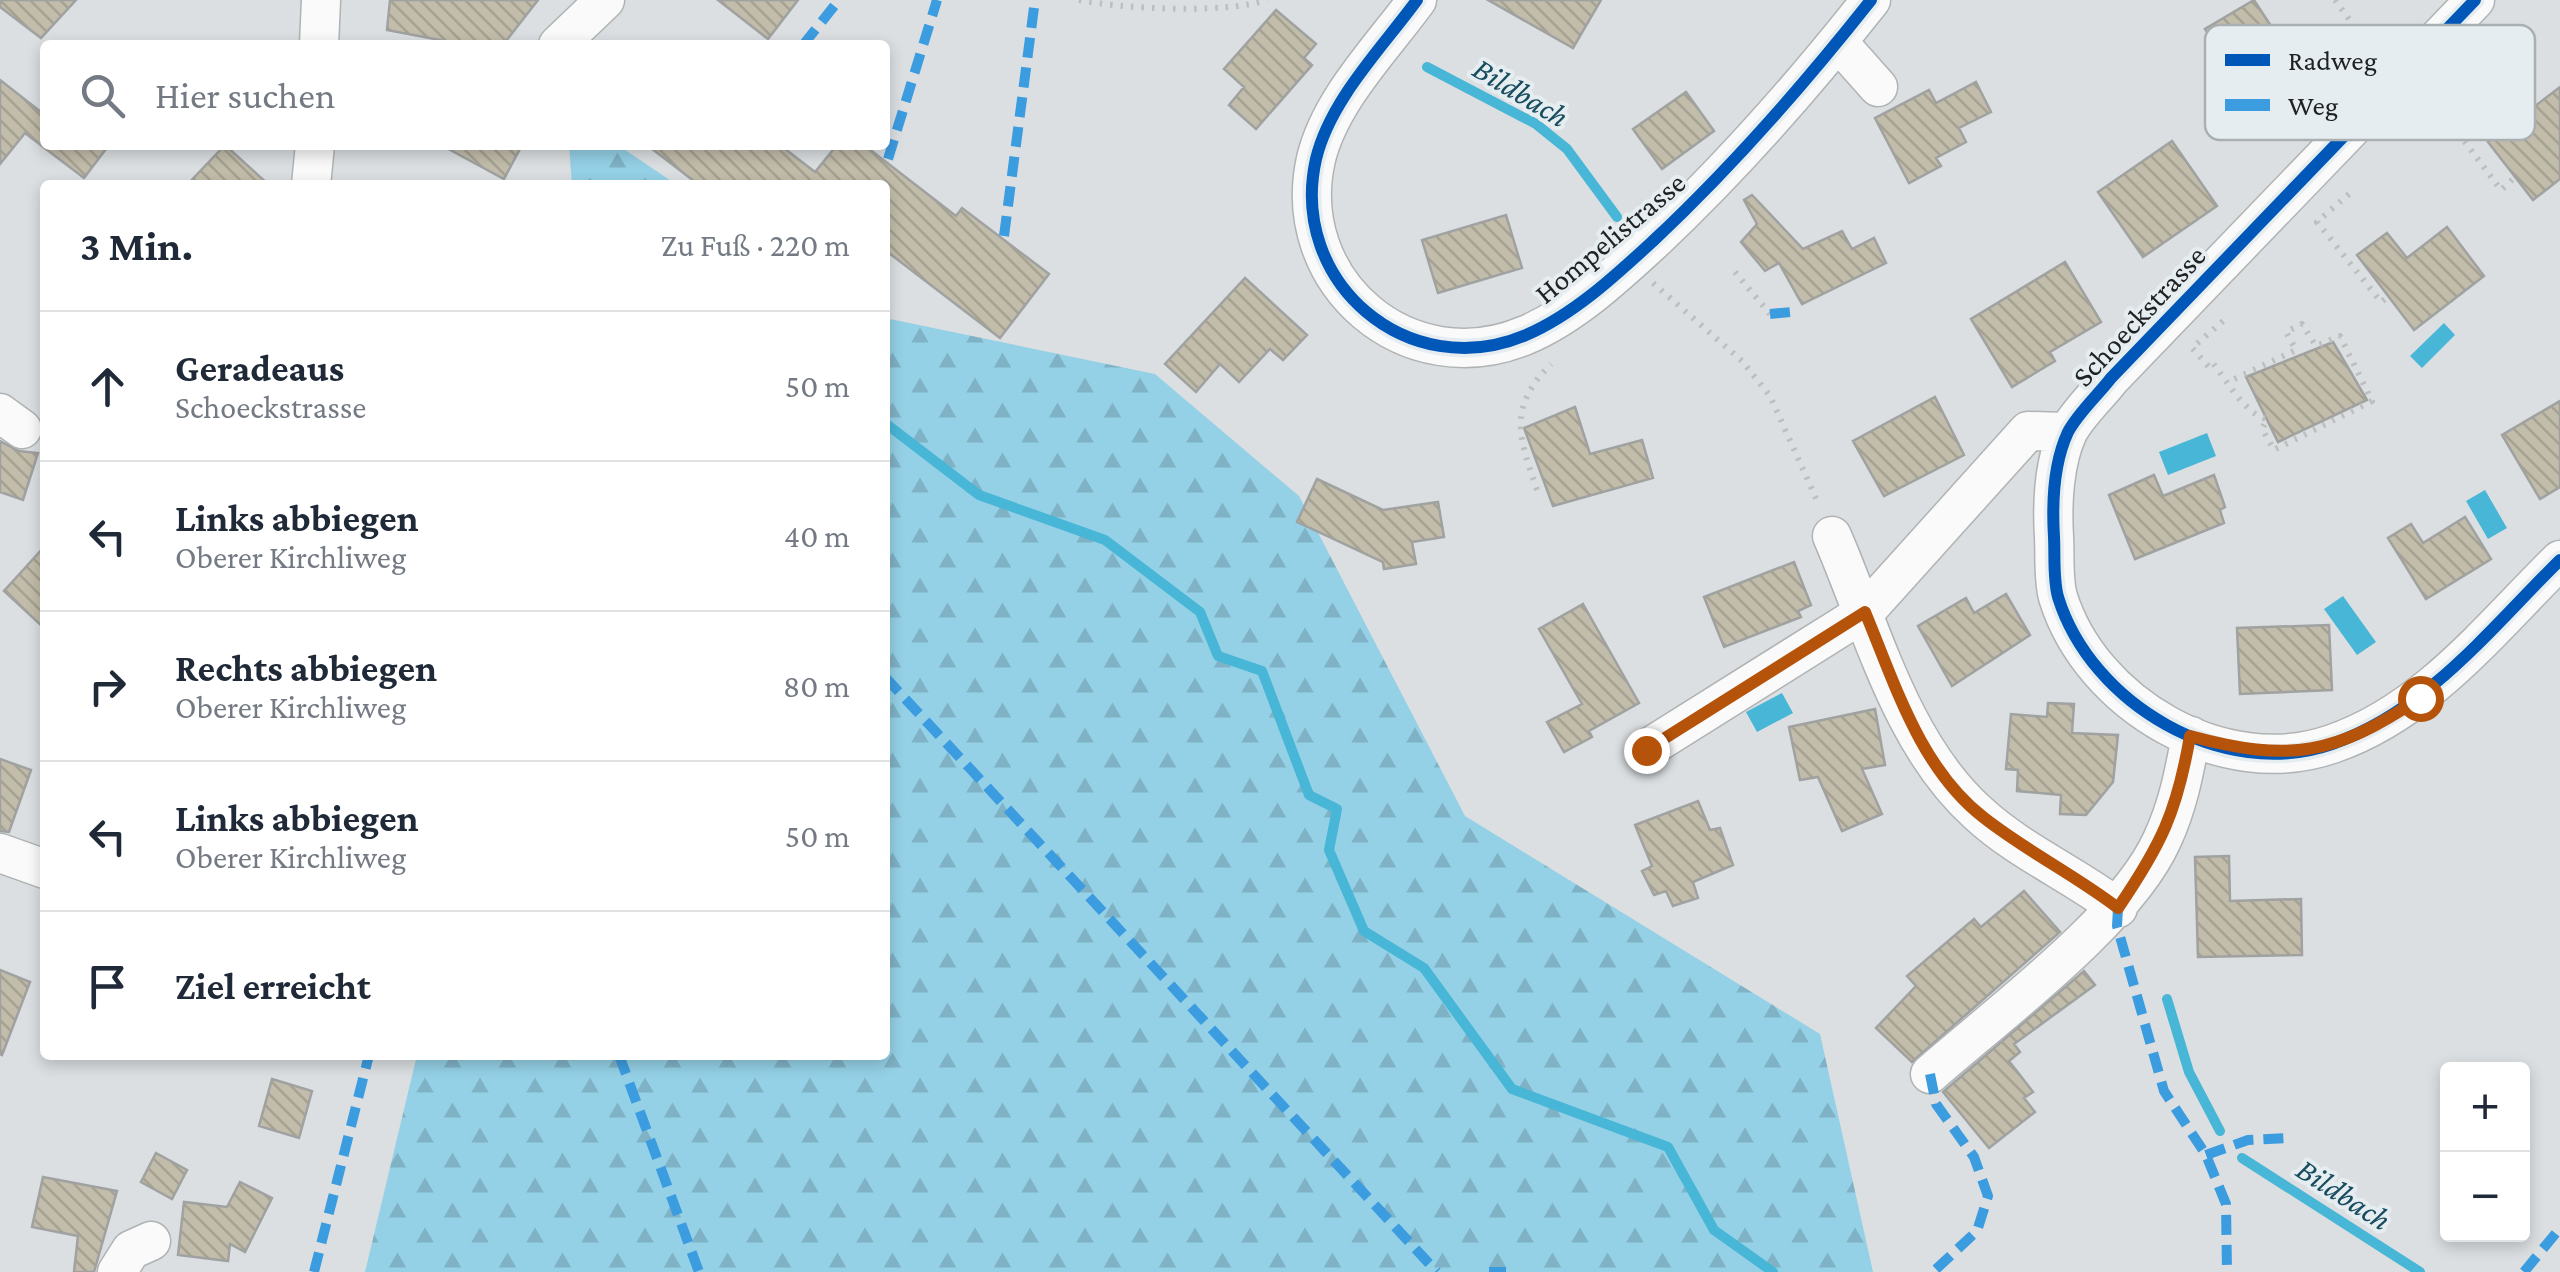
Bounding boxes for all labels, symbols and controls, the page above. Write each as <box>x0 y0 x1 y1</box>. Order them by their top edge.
legend <box>2205 25 2535 140</box>
search box <box>40 40 890 150</box>
text: Radweg <box>2288 45 2378 76</box>
water label: Bildbach <box>1467 50 1575 134</box>
icon: search <box>75 68 130 123</box>
text: Hier suchen <box>155 74 335 116</box>
text: Weg <box>2288 90 2339 121</box>
street label: Hompelistrasse <box>1528 165 1692 311</box>
text: 3 Min. <box>80 222 193 269</box>
text: Zu Fuß · 220 m <box>661 227 850 263</box>
street label: Schoeckstrasse <box>2065 239 2212 393</box>
text: Geradeaus <box>175 347 344 389</box>
icon: ahead <box>80 359 135 414</box>
text: 50 m <box>785 368 850 404</box>
text: Schoeckstrasse <box>175 389 366 425</box>
text: Links abbiegen <box>175 497 419 539</box>
icon: left <box>80 509 135 564</box>
text: 40 m <box>784 518 850 554</box>
text: Oberer Kirchliweg <box>175 539 406 575</box>
text: Rechts abbiegen <box>175 647 437 689</box>
icon: right <box>80 659 135 714</box>
text: 80 m <box>783 668 850 704</box>
route start <box>2398 676 2444 722</box>
text: Oberer Kirchliweg <box>175 689 406 725</box>
route end <box>1624 728 1670 774</box>
text: Links abbiegen <box>175 797 419 839</box>
icon: left <box>80 809 135 864</box>
text: 50 m <box>785 818 850 854</box>
text: Oberer Kirchliweg <box>175 839 406 875</box>
icon: arrive <box>80 959 135 1014</box>
text: Ziel erreicht <box>175 965 371 1007</box>
map controls <box>2440 1062 2530 1242</box>
button: + <box>2440 1062 2530 1152</box>
water label: Bildbach <box>2290 1150 2398 1238</box>
button: − <box>2440 1152 2530 1242</box>

